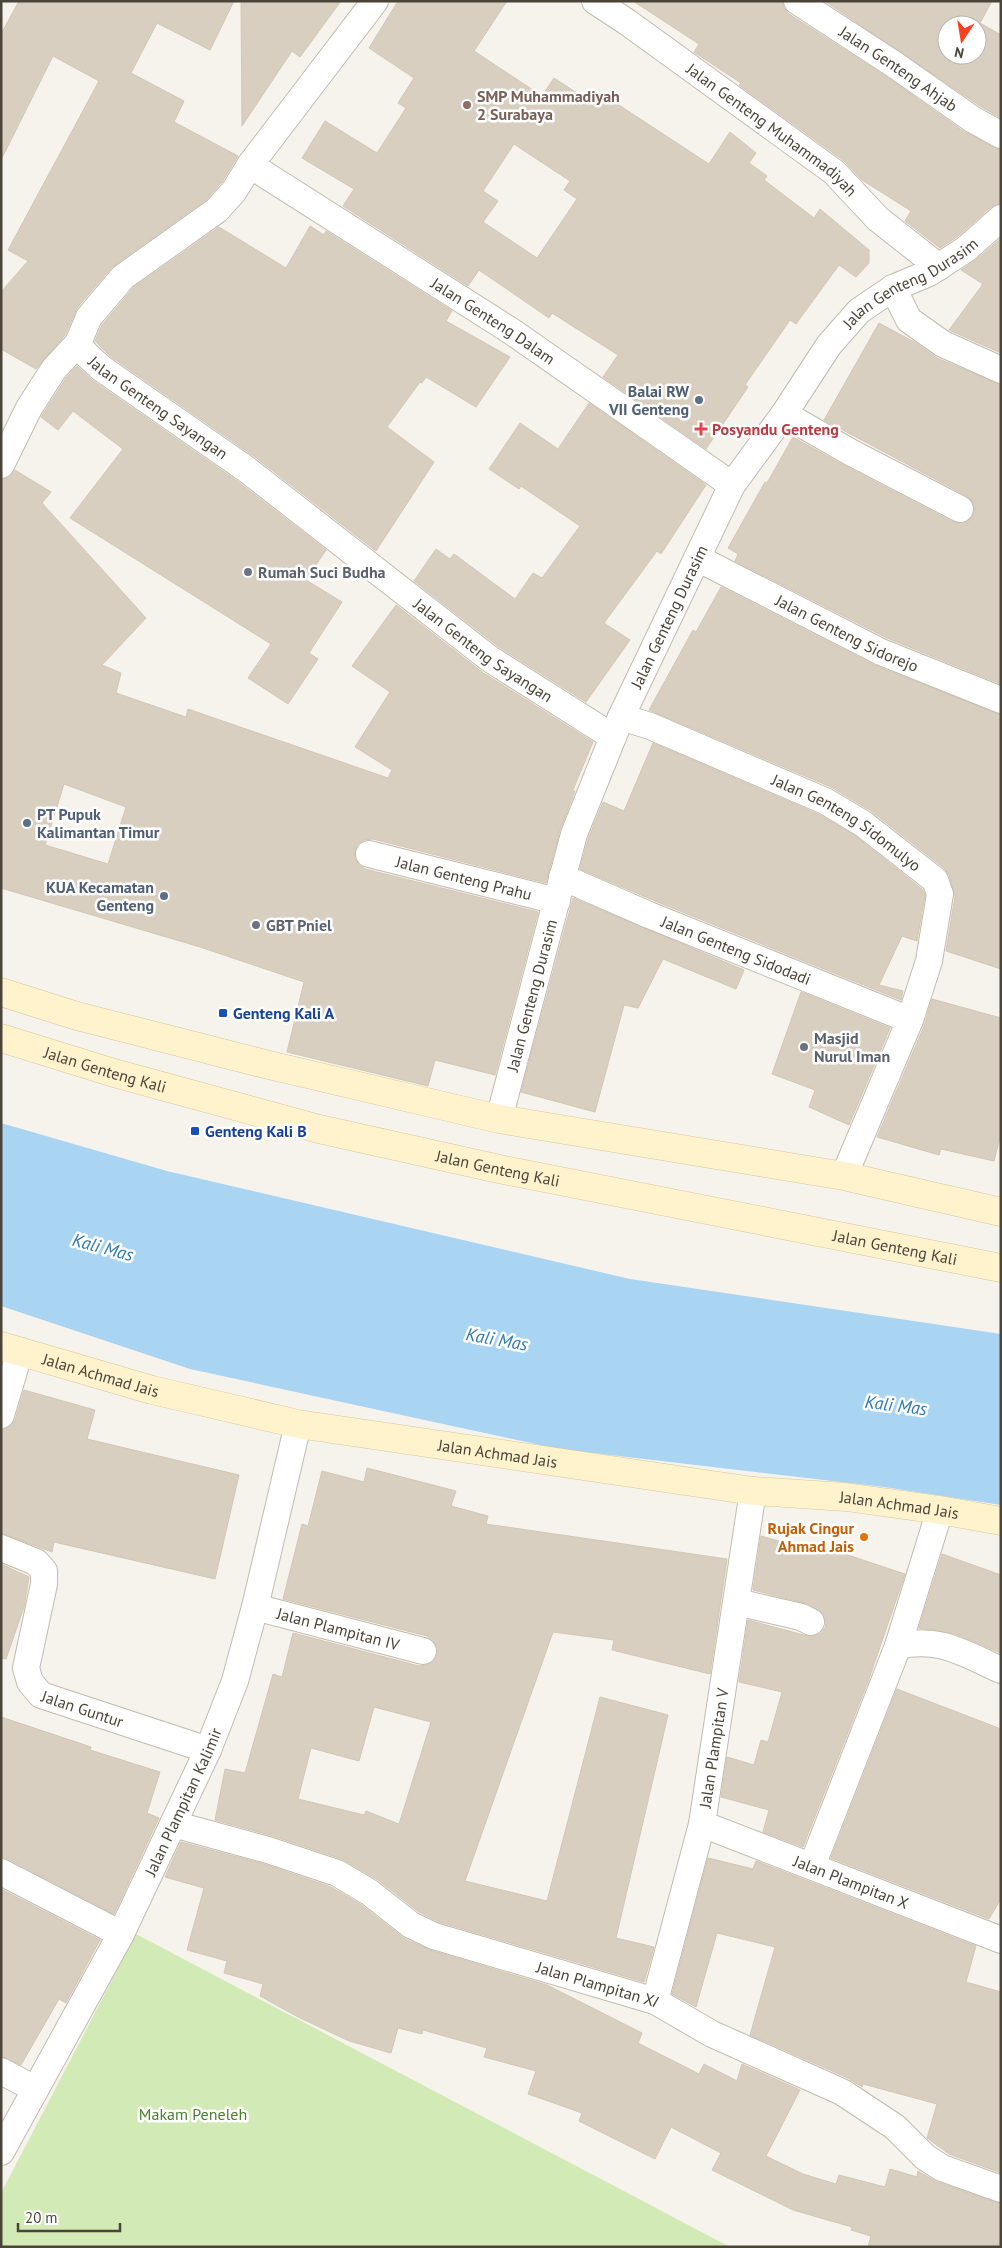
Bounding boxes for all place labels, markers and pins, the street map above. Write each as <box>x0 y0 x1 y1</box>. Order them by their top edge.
place label: SMP Muhammadiyah 2 Surabaya <box>477 86 620 124</box>
marker: SMP Muhammadiyah 2 Surabaya <box>461 99 473 111</box>
place label: Balai RW VII Genteng <box>608 381 689 419</box>
marker: Balai RW VII Genteng <box>693 394 705 406</box>
place label: Posyandu Genteng <box>712 419 839 439</box>
marker: Posyandu Genteng <box>694 422 708 436</box>
place label: Rumah Suci Budha <box>258 562 386 582</box>
marker: Rumah Suci Budha <box>242 566 254 578</box>
place label: PT Pupuk Kalimantan Timur <box>37 804 160 842</box>
marker: PT Pupuk Kalimantan Timur <box>21 817 33 829</box>
place label: KUA Kecamatan Genteng <box>46 877 154 915</box>
marker: KUA Kecamatan Genteng <box>158 890 170 902</box>
place label: GBT Pniel <box>266 915 332 935</box>
marker: GBT Pniel <box>250 919 262 931</box>
place label: Genteng Kali A <box>233 1003 335 1023</box>
marker: Genteng Kali A <box>217 1007 229 1019</box>
place label: Masjid Nurul Iman <box>814 1028 890 1066</box>
marker: Masjid Nurul Iman <box>798 1041 810 1053</box>
place label: Genteng Kali B <box>205 1121 307 1141</box>
marker: Genteng Kali B <box>189 1125 201 1137</box>
place label: Rujak Cingur Ahmad Jais <box>768 1518 854 1556</box>
marker: Rujak Cingur Ahmad Jais <box>858 1531 870 1543</box>

